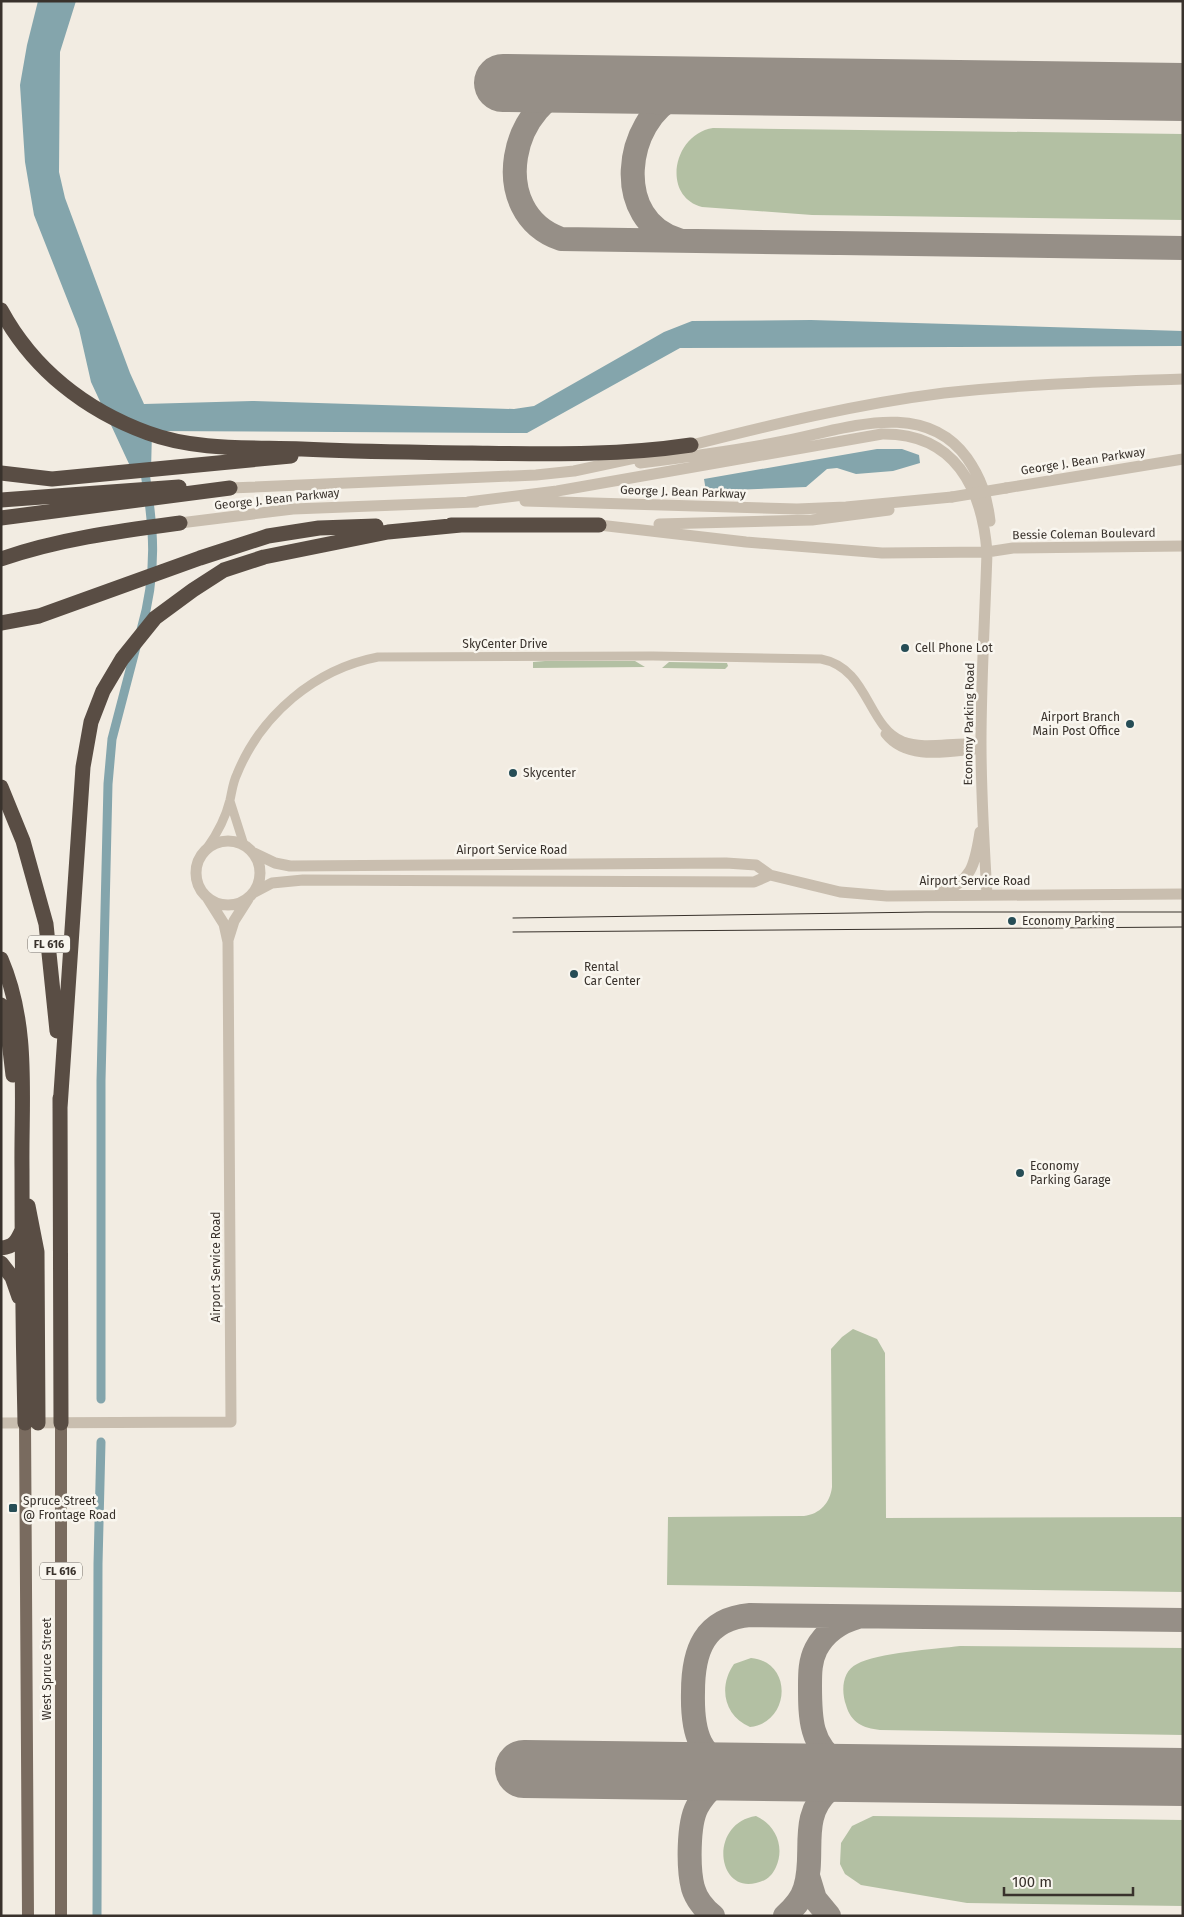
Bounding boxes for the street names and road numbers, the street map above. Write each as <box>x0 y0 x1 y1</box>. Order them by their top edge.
street label: George J. Bean Parkway <box>1020 444 1146 478</box>
street label: George J. Bean Parkway <box>620 483 746 501</box>
street label: George J. Bean Parkway <box>214 485 340 513</box>
street label: Bessie Coleman Boulevard <box>1012 526 1156 542</box>
street label: SkyCenter Drive <box>462 637 548 651</box>
street label: Economy Parking Road <box>961 662 977 786</box>
street label: Airport Service Road <box>456 843 568 857</box>
street label: Airport Service Road <box>919 874 1031 888</box>
road number: FL 616 <box>28 936 70 952</box>
street label: Airport Service Road <box>209 1211 223 1323</box>
road number: FL 616 <box>40 1562 82 1580</box>
street label: West Spruce Street <box>40 1617 54 1720</box>

